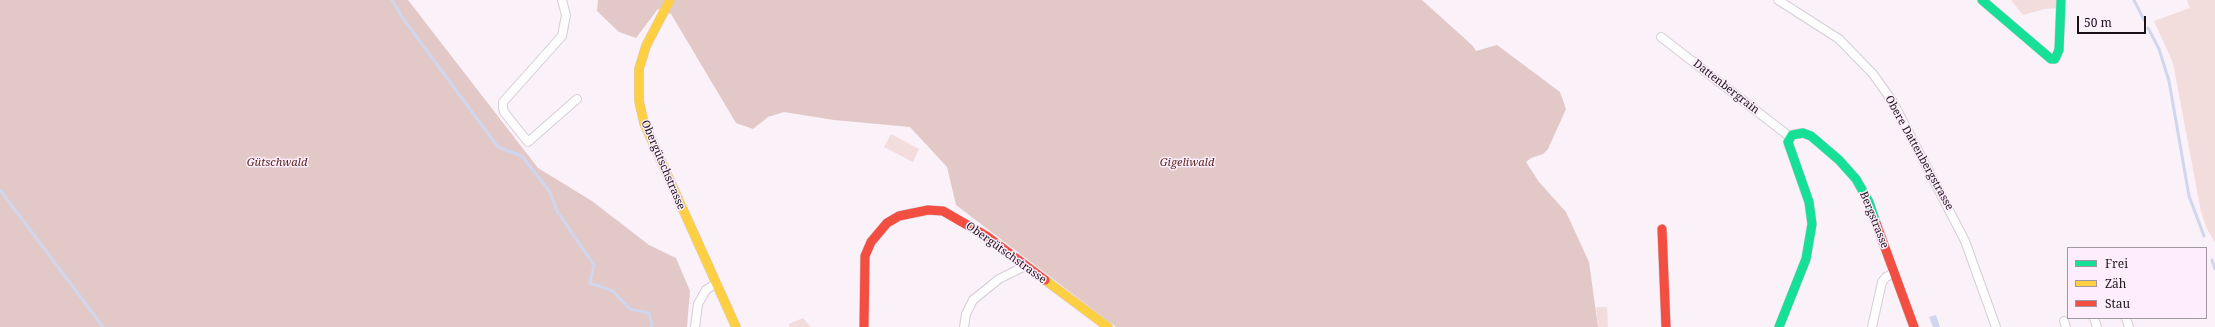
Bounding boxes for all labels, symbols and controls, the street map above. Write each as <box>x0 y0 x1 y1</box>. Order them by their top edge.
scale bar <box>2079 8 2148 34</box>
text: 50 m <box>2084 14 2112 31</box>
street label: Dattenbergrain <box>1690 57 1762 117</box>
street label: Obere Dattenbergstrasse <box>1882 93 1956 213</box>
street label: Obergütschstrasse <box>638 118 688 212</box>
park label: Gütschwald <box>247 156 307 170</box>
park label: Gigeliwald <box>1160 156 1214 170</box>
street label: Bergstrasse <box>1857 190 1891 250</box>
street label: Obergütschstrasse <box>963 219 1049 287</box>
legend <box>2067 247 2207 319</box>
text: Frei <box>2105 255 2128 272</box>
text: Zäh <box>2105 275 2126 292</box>
text: Stau <box>2105 295 2130 312</box>

